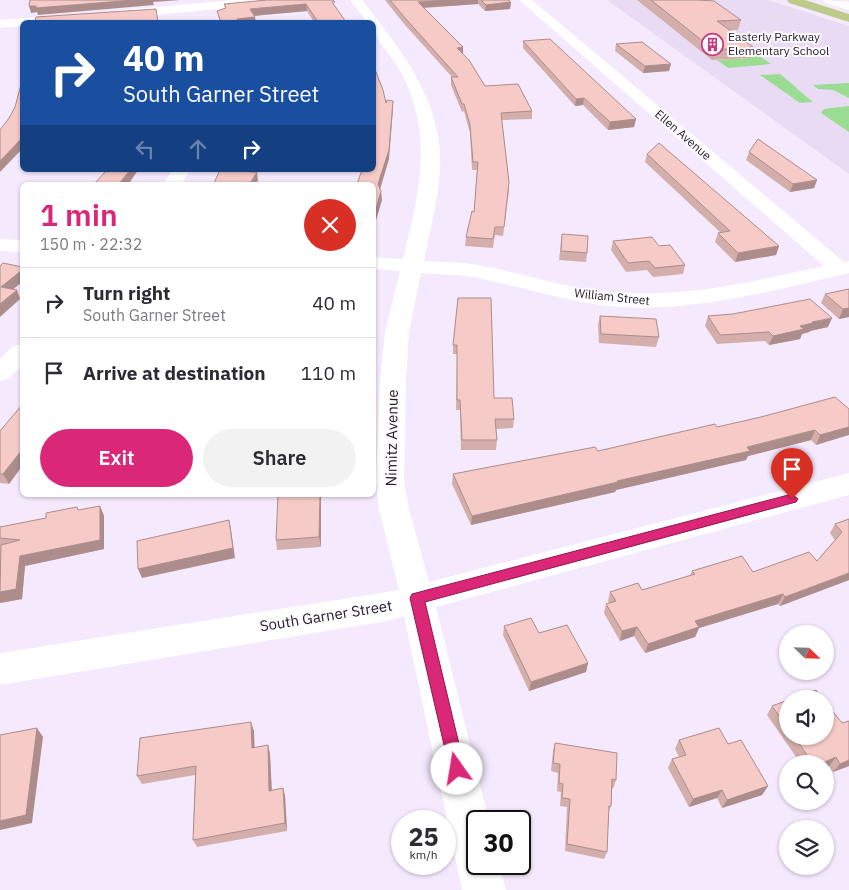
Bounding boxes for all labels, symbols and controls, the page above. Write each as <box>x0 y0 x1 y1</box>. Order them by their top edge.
place label: Easterly Parkway Elementary School <box>728 29 829 58</box>
building icon: Easterly Parkway Elementary School <box>700 32 724 56</box>
text: 40 m <box>123 35 205 81</box>
icon: right <box>40 40 105 105</box>
text: South Garner Street <box>123 79 319 108</box>
street label: Ellen Avenue <box>652 106 715 163</box>
icon: left <box>131 135 159 163</box>
icon: ahead <box>184 135 212 163</box>
icon: right <box>237 135 265 163</box>
text: 1 min <box>40 195 118 234</box>
button: close <box>304 199 356 251</box>
text: 150 m · 22:32 <box>40 234 142 254</box>
text: Turn right <box>83 281 170 305</box>
street label: William Street <box>574 285 651 308</box>
icon: right <box>40 289 68 317</box>
text: 40 m <box>312 291 356 315</box>
text: South Garner Street <box>83 305 226 325</box>
icon: arrive <box>40 359 68 387</box>
text: Arrive at destination <box>83 361 266 385</box>
text: 110 m <box>301 361 356 385</box>
street label: Nimitz Avenue <box>381 389 402 487</box>
button: Exit <box>40 429 193 487</box>
button: Share <box>203 429 356 487</box>
pin <box>771 448 813 499</box>
icon: arrive <box>778 455 806 483</box>
street label: South Garner Street <box>258 596 394 635</box>
north arrow <box>779 625 834 680</box>
map controls <box>779 625 834 875</box>
button: sound <box>779 690 834 745</box>
position arrow <box>430 742 482 794</box>
button: search <box>779 755 834 810</box>
speed limit sign: 30 <box>466 810 531 875</box>
text: 25 <box>408 820 439 853</box>
button: layers <box>779 820 834 875</box>
text: km/h <box>409 847 438 862</box>

